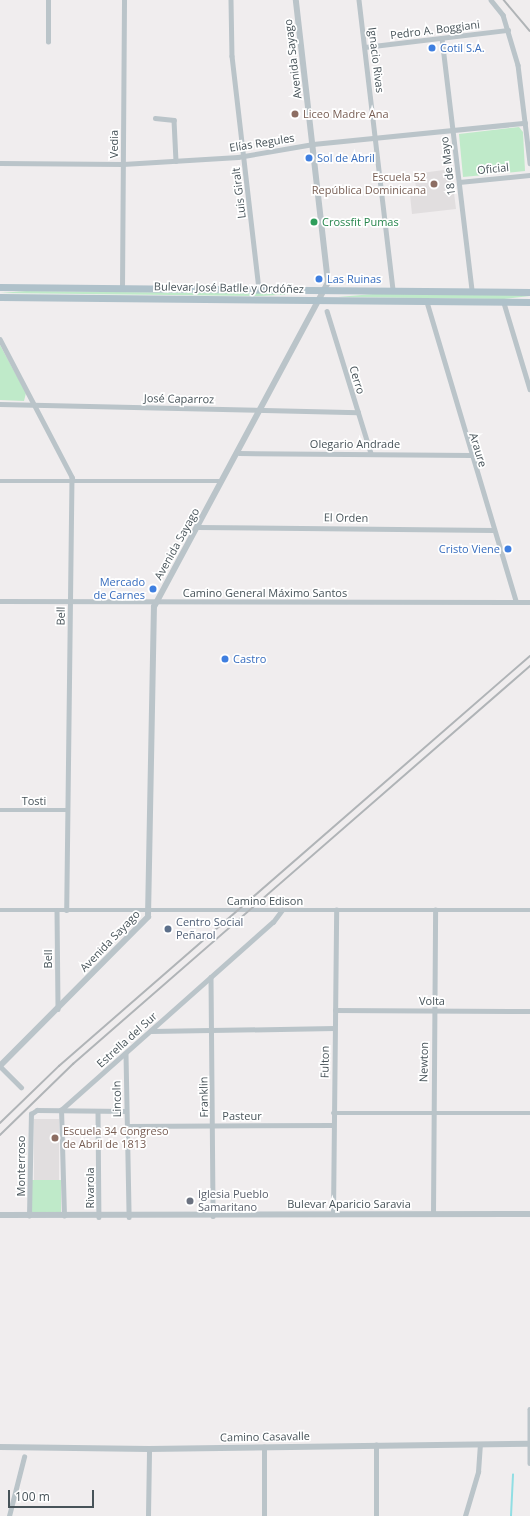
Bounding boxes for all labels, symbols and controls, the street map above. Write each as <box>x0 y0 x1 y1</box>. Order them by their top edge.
street label: Avenida Sayago <box>282 18 304 100</box>
street label: Pedro A. Boggiani <box>389 18 481 42</box>
street label: Ignacio Rivas <box>365 27 387 93</box>
place label: Cotil S.A. <box>440 41 485 55</box>
marker: Cotil S.A. <box>427 43 437 53</box>
place label: Liceo Madre Ana <box>303 107 389 121</box>
marker: Liceo Madre Ana <box>290 109 300 119</box>
street label: Vedia <box>107 130 121 158</box>
street label: Elías Regules <box>228 131 296 155</box>
street label: 18 de Mayo <box>438 136 458 196</box>
place label: Sol de Abril <box>317 151 375 165</box>
marker: Sol de Abril <box>304 153 314 163</box>
street label: Oficial <box>476 161 510 177</box>
street label: Luis Giralt <box>229 167 249 219</box>
place label: Escuela 52 República Dominicana <box>312 171 426 197</box>
marker: Escuela 52 República Dominicana <box>429 179 439 189</box>
place label: Crossfit Pumas <box>322 215 399 229</box>
marker: Crossfit Pumas <box>309 217 319 227</box>
place label: Las Ruinas <box>327 272 381 286</box>
marker: Las Ruinas <box>314 274 324 284</box>
street label: Bulevar José Batlle y Ordóñez <box>154 280 304 296</box>
street label: Cerro <box>346 364 368 396</box>
street label: José Caparroz <box>144 392 214 406</box>
street label: Araure <box>467 431 489 469</box>
street label: Olegario Andrade <box>310 437 400 451</box>
street label: Avenida Sayago <box>152 506 202 582</box>
street label: El Orden <box>324 511 368 525</box>
place label: Cristo Viene <box>439 542 500 556</box>
marker: Cristo Viene <box>503 544 513 554</box>
place label: Mercado de Carnes <box>94 576 145 602</box>
marker: Mercado de Carnes <box>148 584 158 594</box>
street label: Camino General Máximo Santos <box>183 586 347 600</box>
street label: Bell <box>54 606 68 626</box>
place label: Castro <box>233 652 266 666</box>
marker: Castro <box>220 654 230 664</box>
street label: Tosti <box>22 794 46 808</box>
street label: Camino Edison <box>227 894 303 908</box>
street label: Avenida Sayago <box>77 908 143 974</box>
place label: Centro Social Peñarol <box>176 916 243 942</box>
marker: Centro Social Peñarol <box>163 924 173 934</box>
street label: Bell <box>41 950 55 968</box>
street label: Volta <box>419 994 445 1008</box>
street label: Estrella del Sur <box>94 1010 160 1070</box>
street label: Newton <box>417 1042 431 1082</box>
street label: Fulton <box>318 1046 332 1078</box>
street label: Franklin <box>197 1076 211 1118</box>
street label: Lincoln <box>110 1081 124 1117</box>
street label: Pasteur <box>222 1109 262 1123</box>
place label: Escuela 34 Congreso de Abril de 1813 <box>63 1125 169 1151</box>
marker: Escuela 34 Congreso de Abril de 1813 <box>50 1133 60 1143</box>
street label: Monterroso <box>14 1136 28 1196</box>
street label: Rivarola <box>83 1167 97 1209</box>
place label: Iglesia Pueblo Samaritano <box>198 1188 269 1214</box>
marker: Iglesia Pueblo Samaritano <box>185 1196 195 1206</box>
street label: Bulevar Aparicio Saravia <box>287 1197 411 1211</box>
street label: Camino Casavalle <box>220 1430 310 1444</box>
scale bar <box>10 1482 96 1508</box>
text: 100 m <box>15 1488 50 1505</box>

